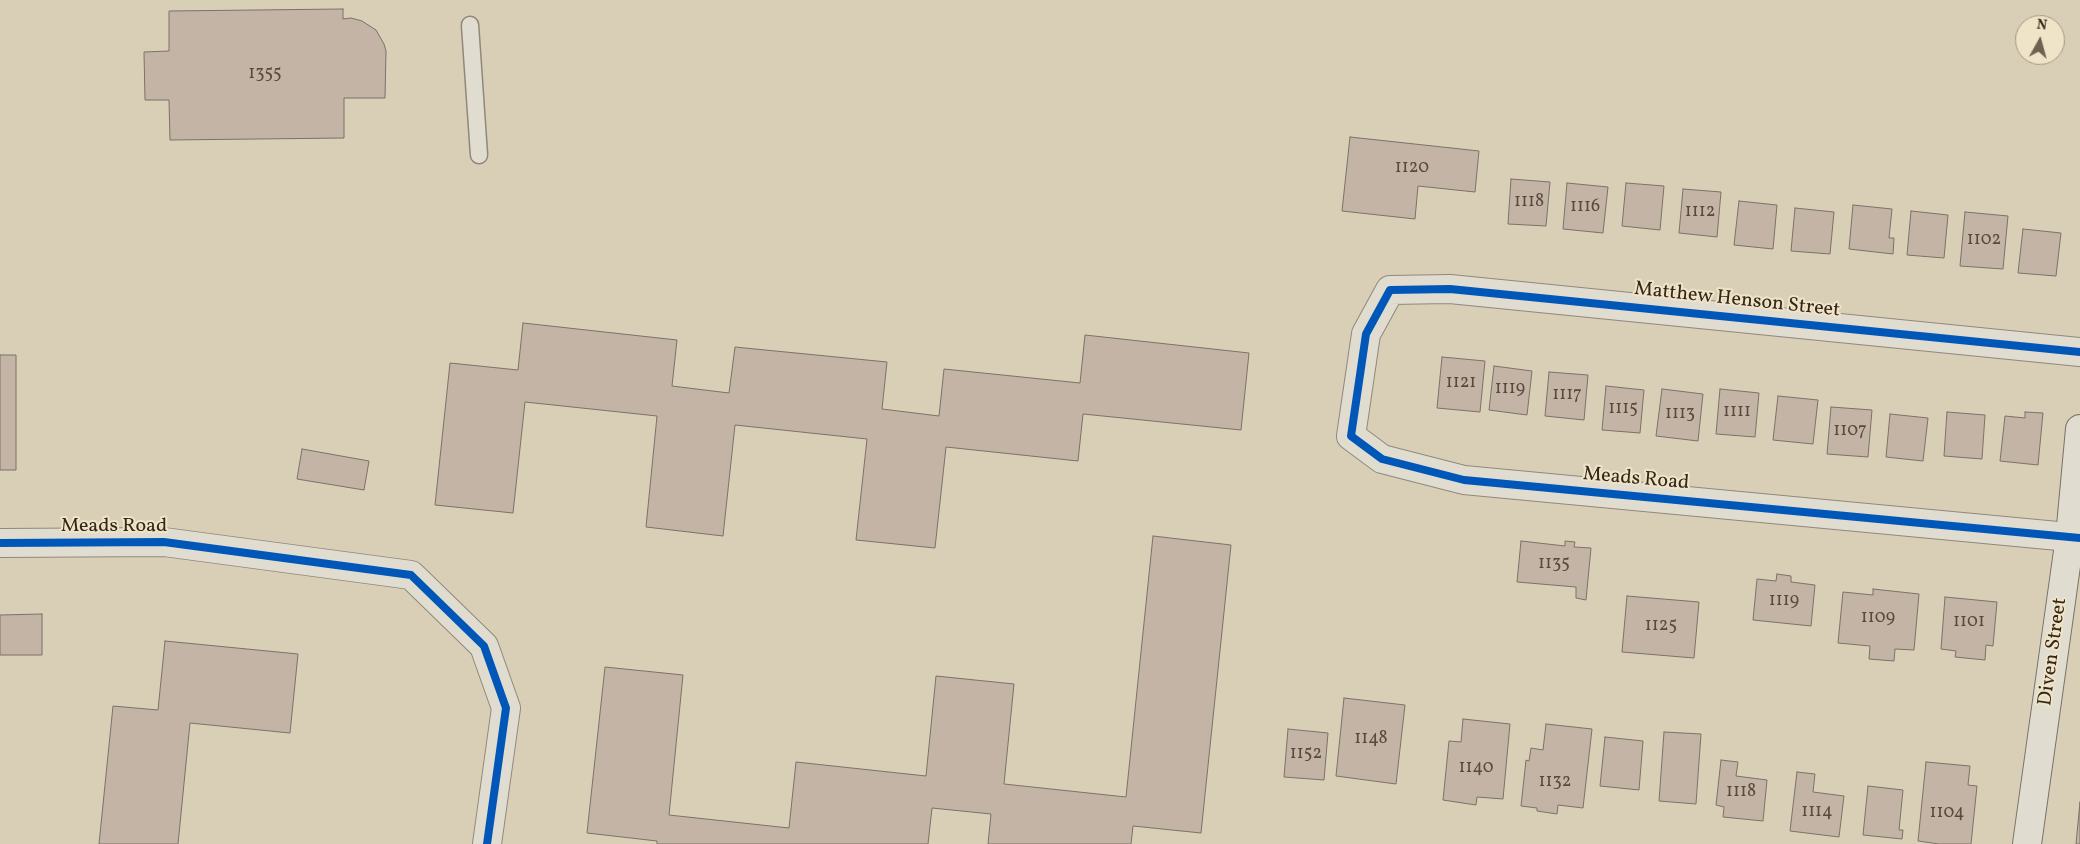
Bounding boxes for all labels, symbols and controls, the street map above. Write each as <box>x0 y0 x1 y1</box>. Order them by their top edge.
north arrow <box>2015 15 2065 65</box>
text: N <box>2036 16 2048 36</box>
house number: 1355 <box>248 64 282 86</box>
house number: 1120 <box>1395 158 1429 180</box>
house number: 1118 <box>1514 192 1544 214</box>
house number: 1116 <box>1570 197 1600 219</box>
house number: 1112 <box>1685 202 1715 224</box>
house number: 1102 <box>1967 230 2001 252</box>
street label: Matthew Henson Street <box>1633 278 1841 324</box>
house number: 1121 <box>1446 373 1476 395</box>
house number: 1119 <box>1495 379 1525 401</box>
house number: 1117 <box>1552 385 1582 407</box>
house number: 1115 <box>1608 399 1638 421</box>
house number: 1111 <box>1723 402 1751 424</box>
house number: 1113 <box>1665 404 1695 426</box>
house number: 1107 <box>1833 421 1867 443</box>
street label: Meads Road <box>1582 463 1690 497</box>
street label: Meads Road <box>61 515 167 539</box>
house number: 1135 <box>1538 554 1570 576</box>
house number: 1119 <box>1769 591 1799 613</box>
street label: Diven Street <box>2035 596 2073 708</box>
house number: 1109 <box>1861 608 1895 630</box>
house number: 1101 <box>1953 612 1985 634</box>
house number: 1125 <box>1645 616 1677 638</box>
house number: 1148 <box>1354 729 1388 751</box>
house number: 1152 <box>1290 744 1322 766</box>
house number: 1140 <box>1458 758 1494 780</box>
house number: 1132 <box>1539 772 1571 794</box>
house number: 1118 <box>1726 782 1756 804</box>
house number: 1114 <box>1801 802 1833 824</box>
house number: 1104 <box>1929 803 1965 825</box>

